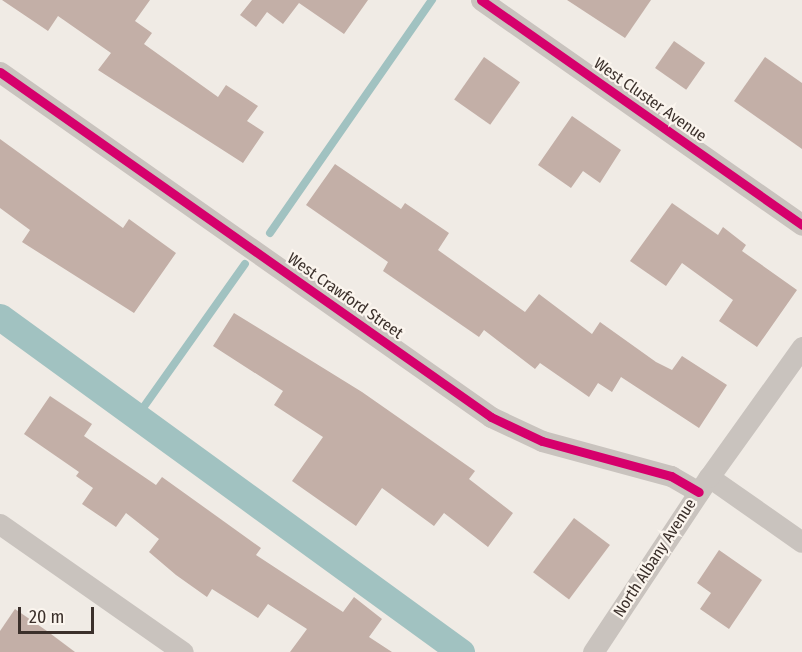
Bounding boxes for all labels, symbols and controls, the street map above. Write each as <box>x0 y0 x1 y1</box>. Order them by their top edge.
street label: West Cluster Avenue <box>590 54 710 146</box>
street label: West Crawford Street <box>283 249 407 343</box>
street label: North Albany Avenue <box>610 495 700 621</box>
scale bar <box>21 595 98 633</box>
text: 20 m <box>29 606 64 628</box>

